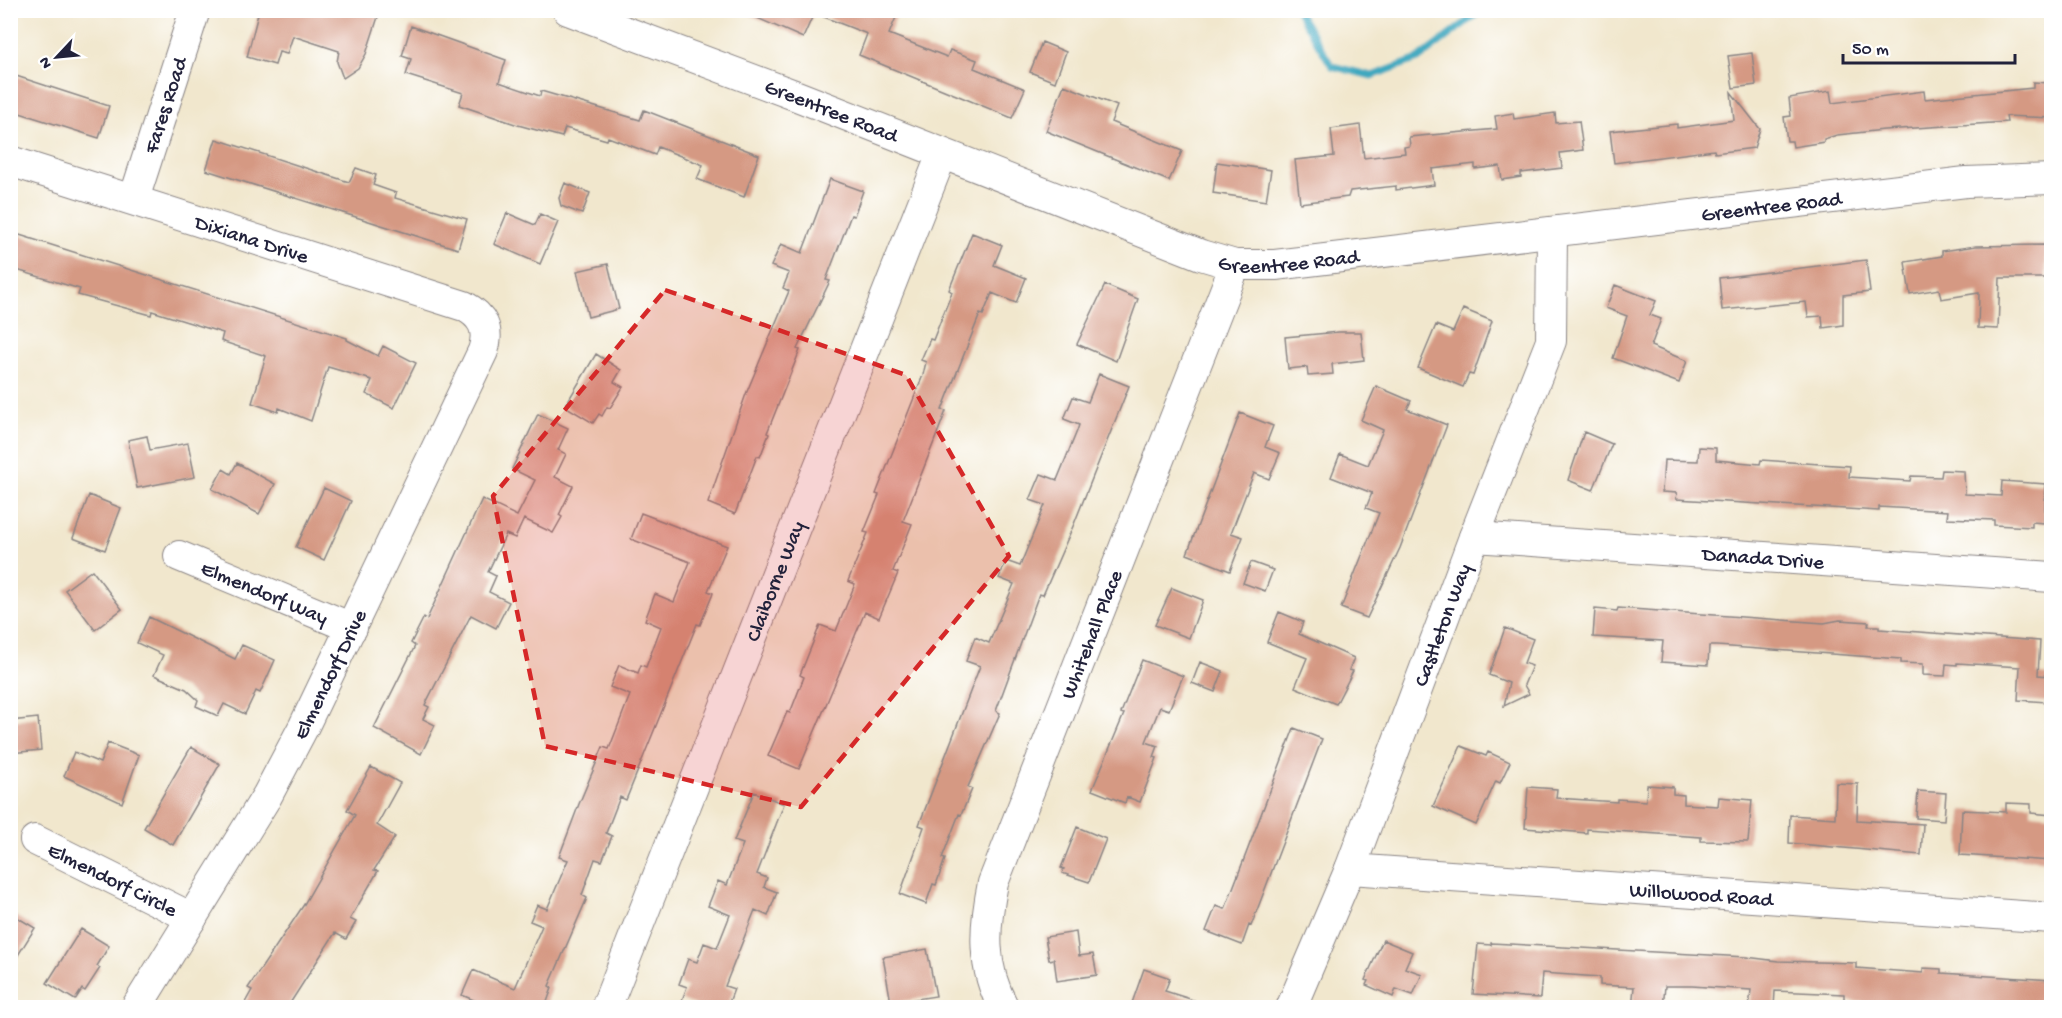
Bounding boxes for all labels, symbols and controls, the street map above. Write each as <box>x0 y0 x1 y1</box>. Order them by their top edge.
north arrow <box>27 27 87 87</box>
scale bar <box>1843 27 2016 65</box>
text: 50 m <box>1852 40 1889 61</box>
text: N <box>36 53 57 71</box>
street label: Fares Road <box>140 53 195 158</box>
street label: Greentree Road <box>760 76 902 151</box>
street label: Greentree Road <box>1700 188 1845 230</box>
street label: Dixiana Drive <box>189 211 312 272</box>
street label: Greentree Road <box>1214 246 1362 281</box>
street label: Claiborne Way <box>742 518 812 646</box>
street label: Danada Drive <box>1699 544 1826 577</box>
street label: Elmendorf Way <box>196 557 331 633</box>
street label: Castleton Way <box>1410 561 1479 691</box>
street label: Whitehall Place <box>1057 566 1131 703</box>
street label: Elmendorf Drive <box>290 606 375 744</box>
street label: Elmendorf Circle <box>42 839 181 925</box>
street label: Willowood Road <box>1628 880 1775 915</box>

